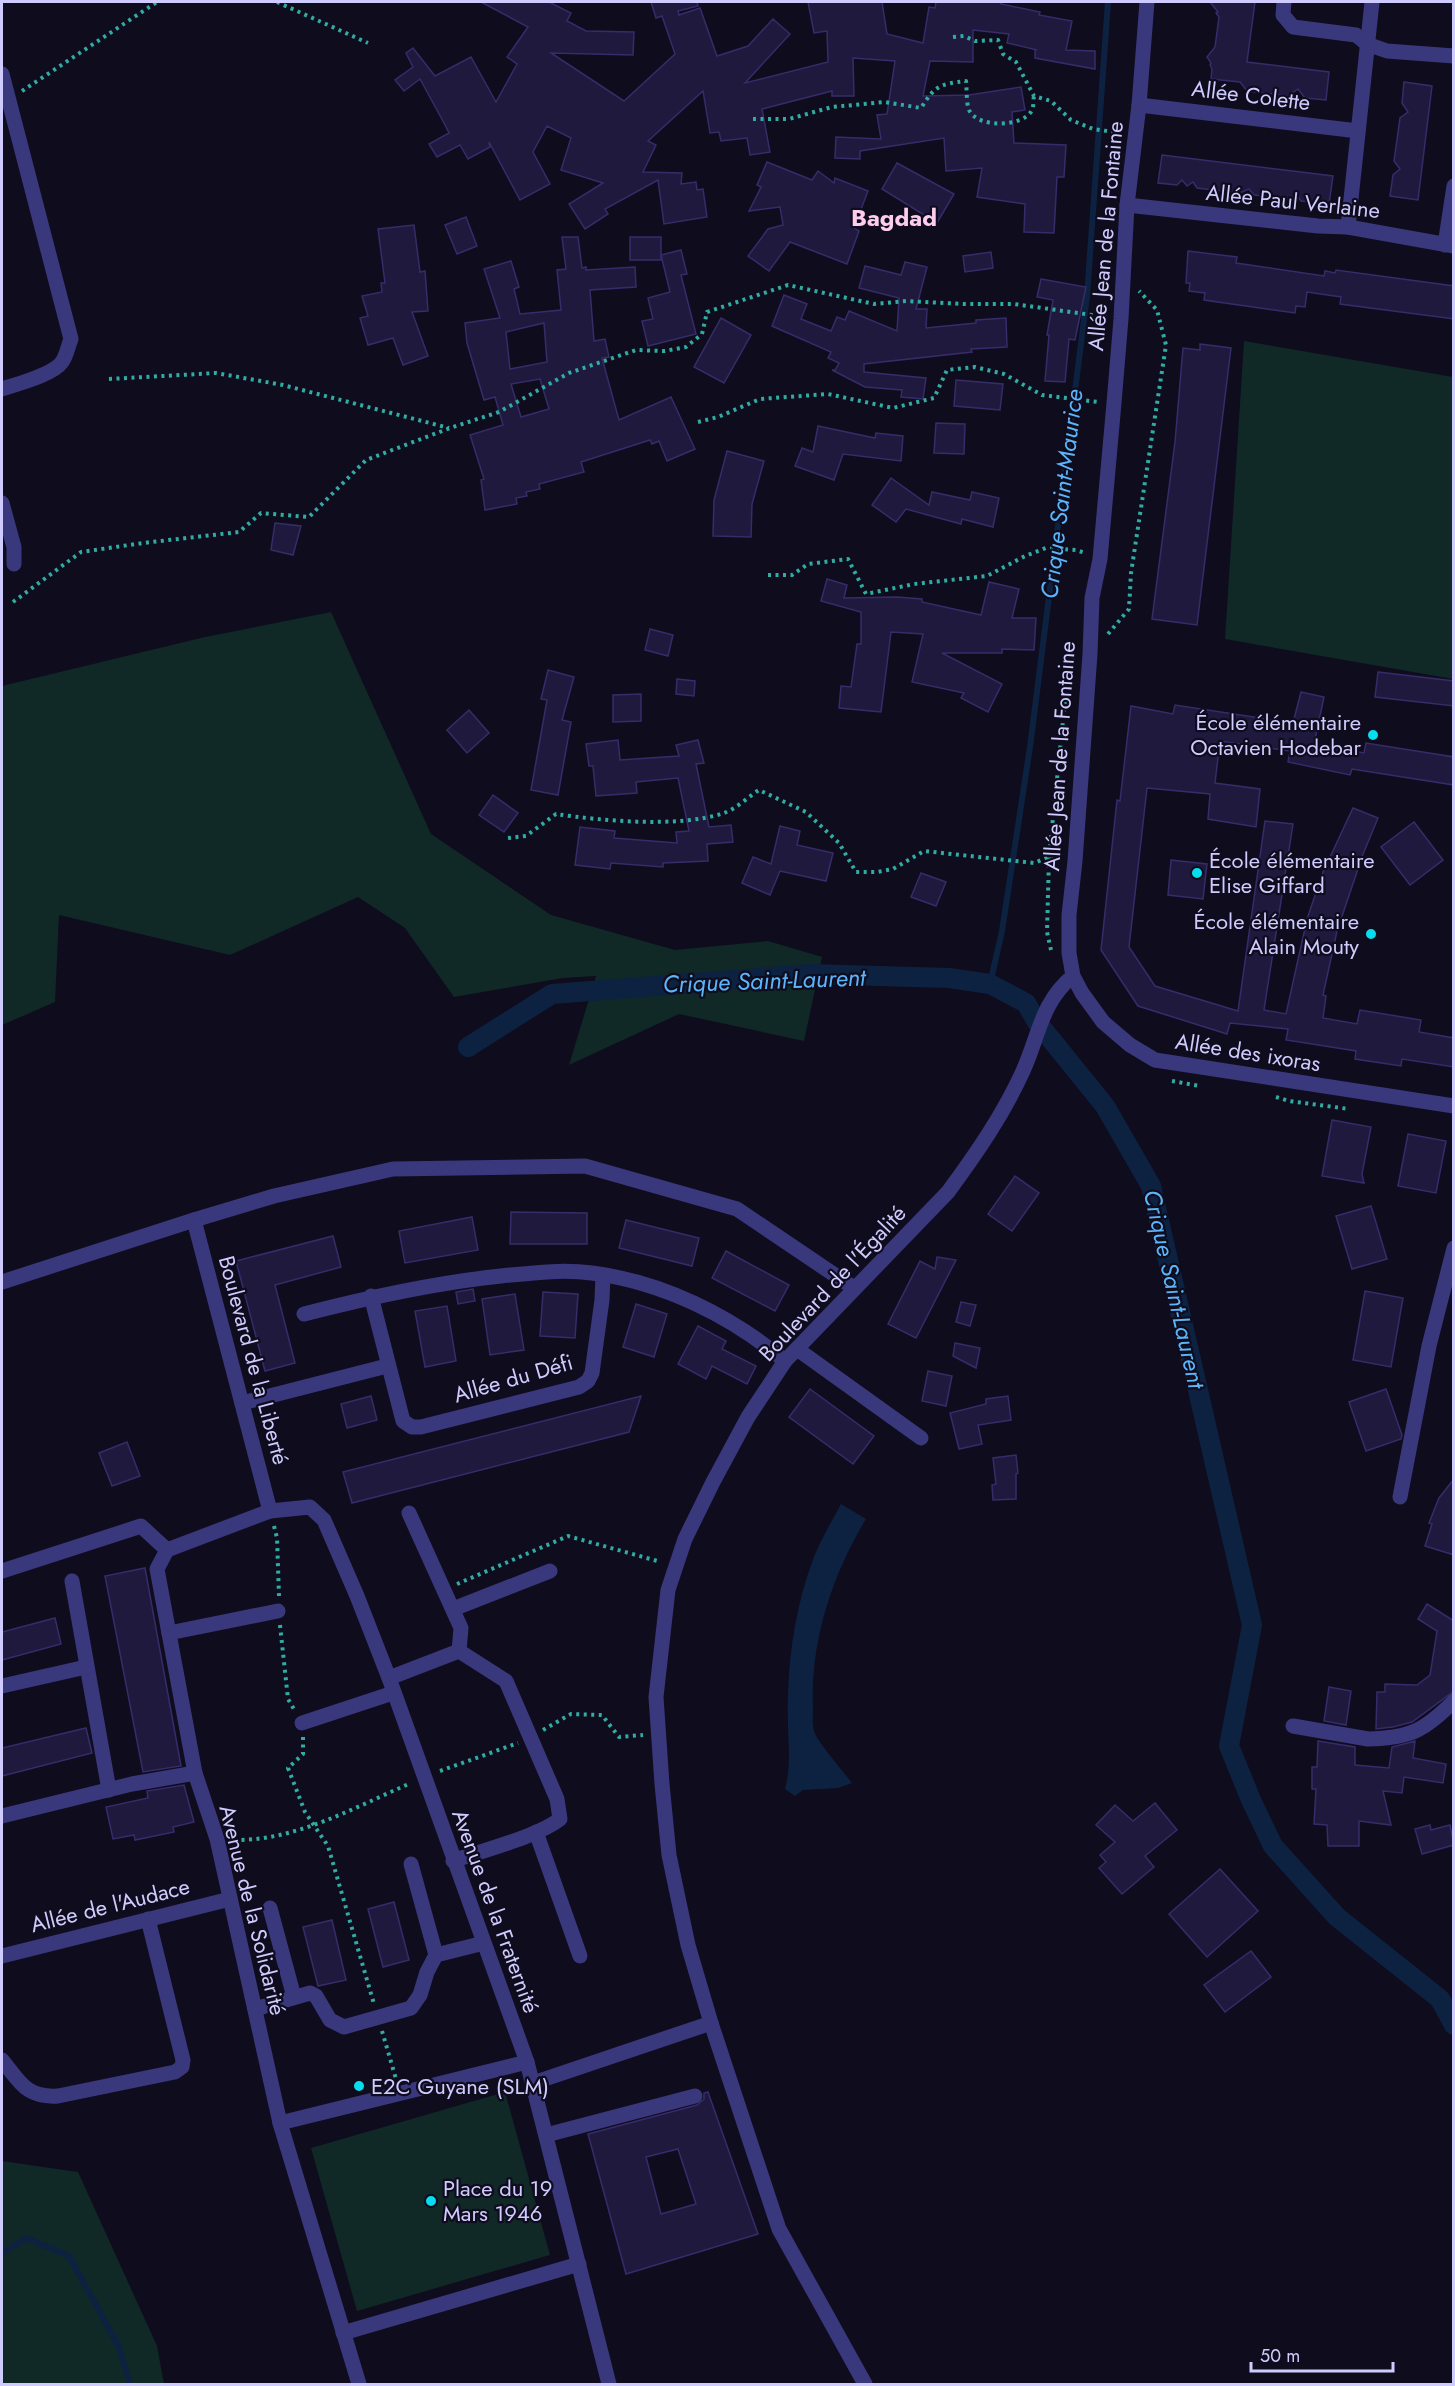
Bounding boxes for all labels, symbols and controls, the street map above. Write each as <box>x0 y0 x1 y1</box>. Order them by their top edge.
street label: Allée Colette <box>1190 72 1312 118</box>
street label: Allée Jean de la Fontaine <box>1079 120 1131 352</box>
street label: Allée Paul Verlaine <box>1204 176 1382 226</box>
district label: Bagdad <box>851 200 937 235</box>
water label: Crique Saint-Maurice <box>1031 387 1092 601</box>
street label: Allée Jean de la Fontaine <box>1035 640 1083 872</box>
place label: École élémentaire Octavien Hodebar <box>1190 706 1361 763</box>
marker: École élémentaire Octavien Hodebar <box>1366 728 1380 742</box>
place label: École élémentaire Elise Giffard <box>1209 844 1375 901</box>
marker: École élémentaire Elise Giffard <box>1190 866 1204 880</box>
place label: École élémentaire Alain Mouty <box>1193 905 1359 962</box>
marker: École élémentaire Alain Mouty <box>1364 927 1378 941</box>
water label: Crique Saint-Laurent <box>662 959 867 1002</box>
street label: Allée des ixoras <box>1173 1025 1323 1079</box>
water label: Crique Saint-Laurent <box>1135 1186 1215 1393</box>
street label: Boulevard de l'Égalité <box>751 1198 913 1368</box>
street label: Boulevard de la Liberté <box>211 1252 297 1468</box>
street label: Allée du Défi <box>450 1346 576 1410</box>
street label: Avenue de la Solidarité <box>211 1801 295 2019</box>
street label: Avenue de la Fraternité <box>444 1805 548 2017</box>
street label: Allée de l'Audace <box>27 1870 193 1940</box>
place label: E2C Guyane (SLM) <box>371 2070 549 2102</box>
marker: E2C Guyane (SLM) <box>352 2079 366 2093</box>
place label: Place du 19 Mars 1946 <box>443 2172 552 2229</box>
marker: Place du 19 Mars 1946 <box>424 2194 438 2208</box>
scale bar <box>1251 2335 1394 2373</box>
text: 50 m <box>1260 2343 1300 2369</box>

